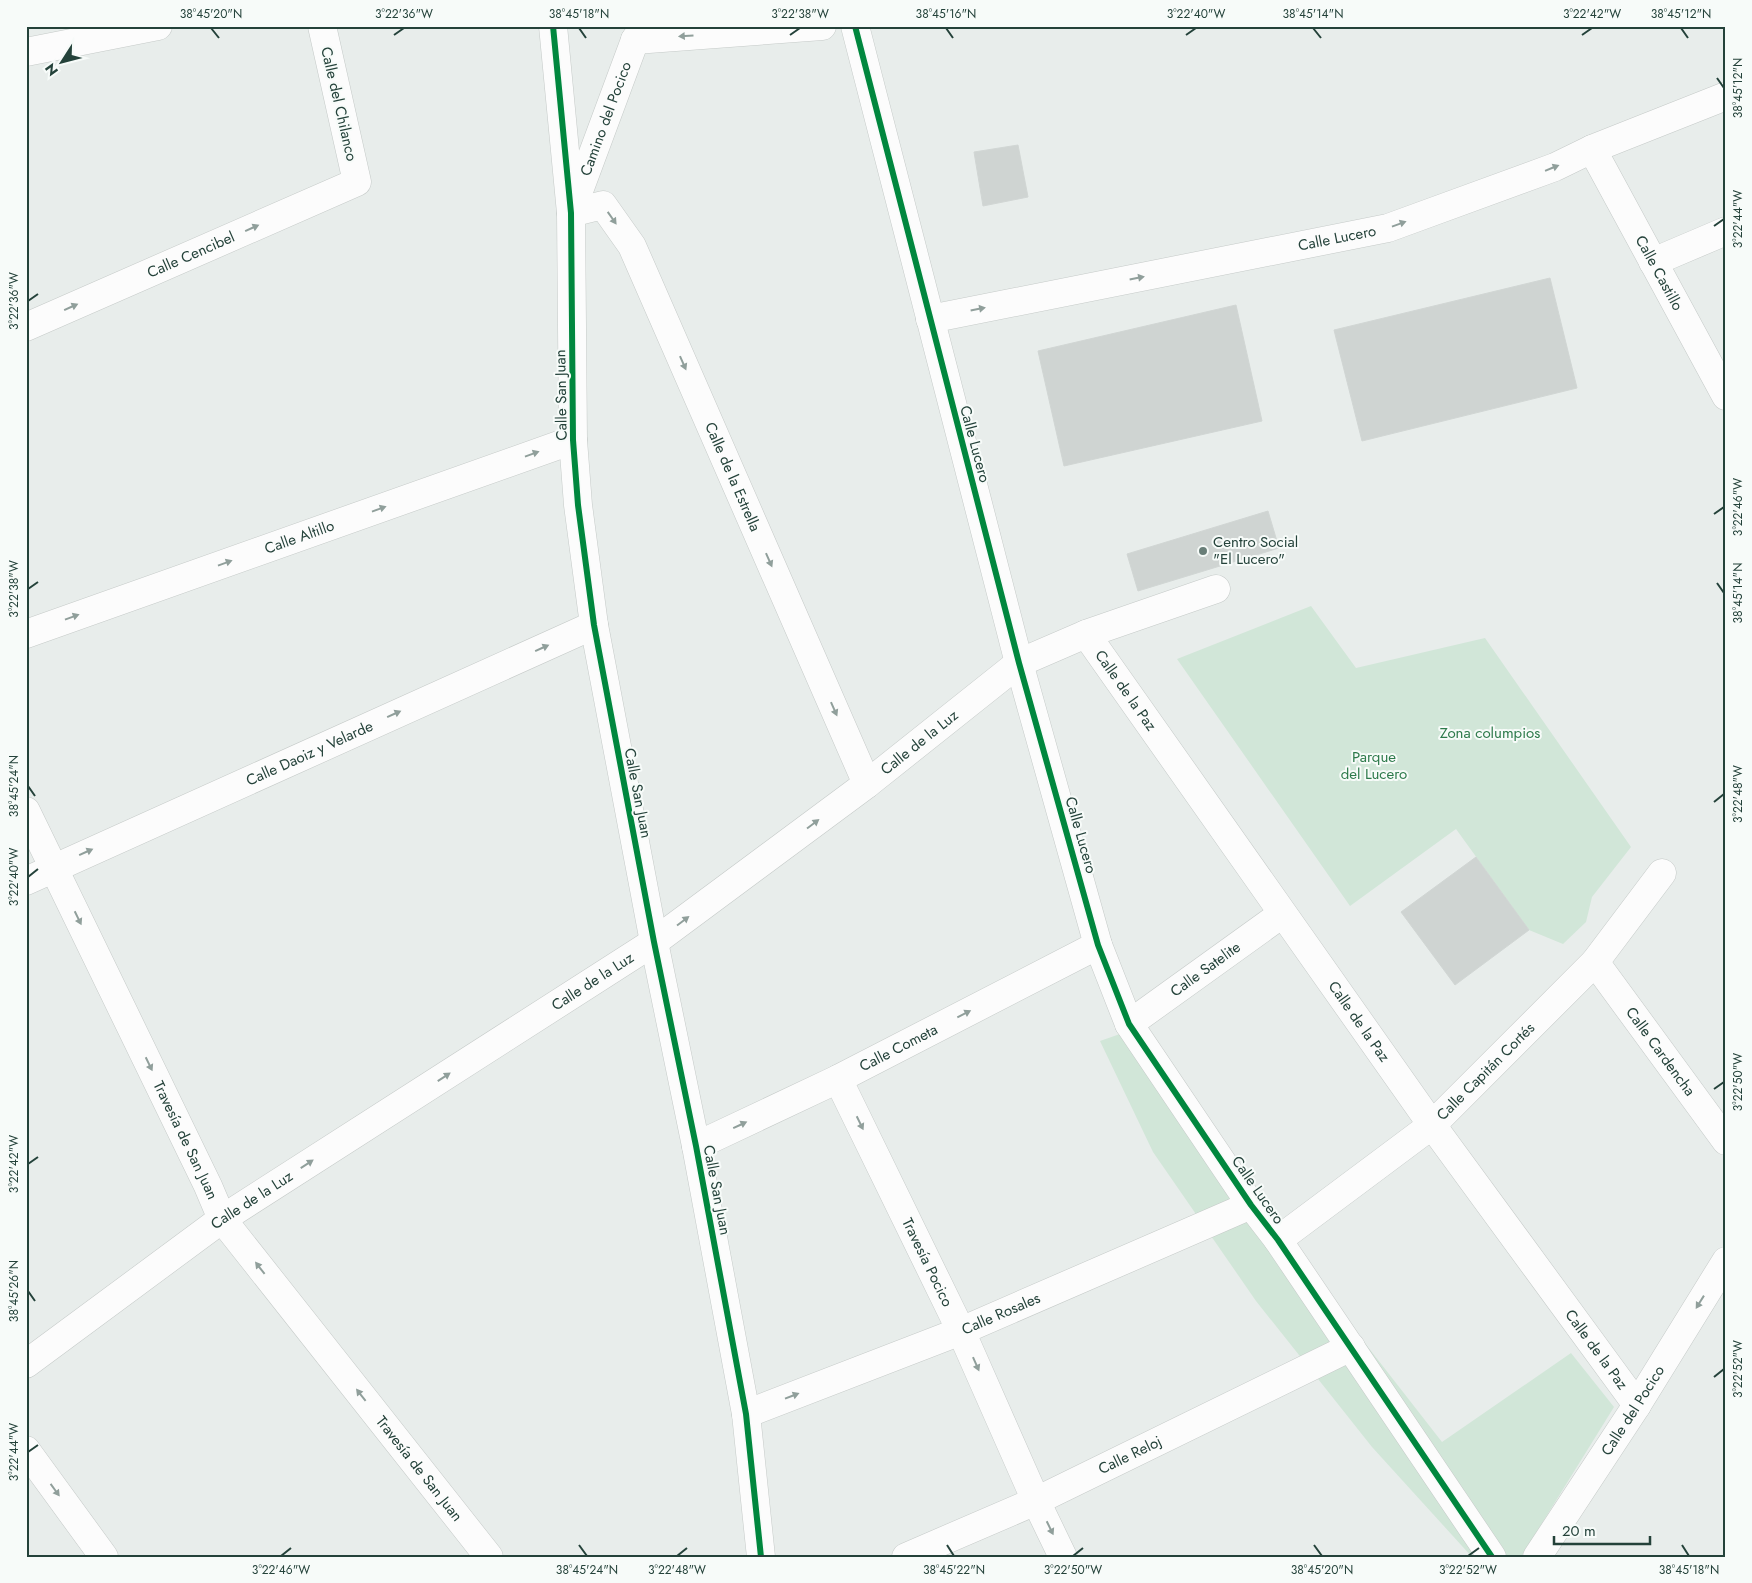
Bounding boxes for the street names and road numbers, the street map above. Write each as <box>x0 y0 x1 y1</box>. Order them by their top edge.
street label: Calle del Chilanco <box>315 45 363 163</box>
street label: Camino del Pocico <box>574 59 637 179</box>
street label: Calle Lucero <box>1296 220 1378 257</box>
street label: Calle Cencibel <box>144 226 238 284</box>
street label: Calle Castillo <box>1630 231 1689 315</box>
street label: Calle San Juan <box>549 349 573 441</box>
street label: Calle Lucero <box>954 403 996 485</box>
street label: Calle de la Estrella <box>699 419 766 535</box>
street label: Calle Altillo <box>261 515 337 560</box>
street label: Calle de la Paz <box>1090 645 1162 735</box>
street label: Calle de la Luz <box>876 704 963 780</box>
street label: Calle Daoiz y Velarde <box>242 715 377 791</box>
street label: Calle San Juan <box>619 746 657 840</box>
street label: Calle Lucero <box>1060 794 1102 876</box>
street label: Calle Satelite <box>1166 936 1245 1002</box>
street label: Calle de la Luz <box>547 947 638 1016</box>
street label: Calle de la Paz <box>1323 976 1395 1067</box>
street label: Calle Cardencha <box>1620 1002 1701 1101</box>
street label: Calle Capitán Cortés <box>1432 1017 1540 1125</box>
street label: Calle Cometa <box>855 1019 941 1077</box>
street label: Travesía de San Juan <box>148 1077 223 1203</box>
street label: Calle San Juan <box>698 1143 736 1237</box>
street label: Calle Lucero <box>1226 1151 1290 1229</box>
street label: Calle de la Luz <box>206 1165 297 1235</box>
street label: Travesía Pocico <box>896 1214 958 1310</box>
street label: Calle Rosales <box>958 1287 1044 1340</box>
street label: Calle de la Paz <box>1560 1305 1633 1394</box>
street label: Calle del Pocico <box>1596 1361 1670 1460</box>
street label: Travesía de San Juan <box>371 1411 468 1526</box>
street label: Calle Reloj <box>1094 1430 1165 1480</box>

